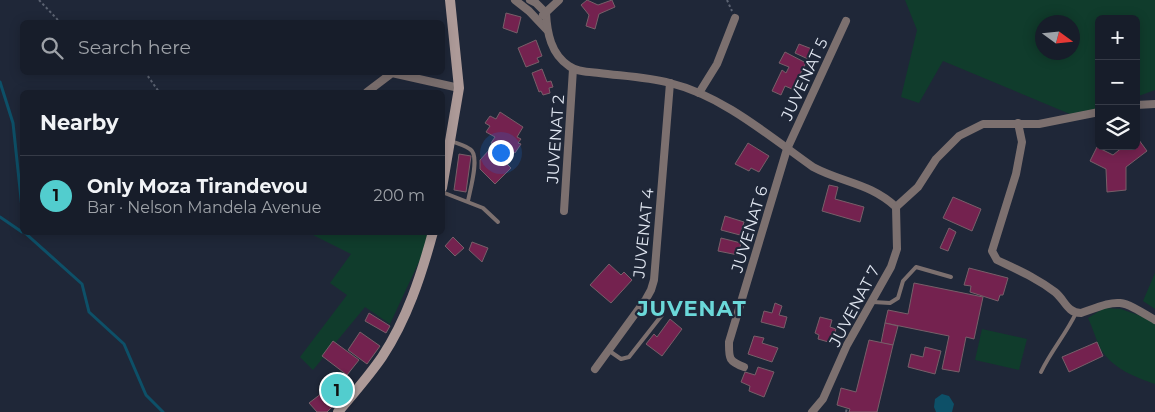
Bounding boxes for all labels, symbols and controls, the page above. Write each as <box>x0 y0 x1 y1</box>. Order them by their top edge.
north arrow <box>1035 15 1080 60</box>
map controls <box>1095 15 1140 150</box>
button: + <box>1095 15 1140 60</box>
search box <box>20 20 445 75</box>
icon: search <box>38 34 66 62</box>
street label: JUVENAT 5 <box>777 35 832 124</box>
text: Search here <box>78 36 191 59</box>
button: − <box>1095 60 1140 105</box>
street label: JUVENAT 2 <box>543 94 568 185</box>
button: layers <box>1095 105 1140 150</box>
text: Nearby <box>40 110 119 135</box>
your location <box>488 140 514 166</box>
text: Only Moza Tirandevou <box>87 175 308 198</box>
street label: JUVENAT 6 <box>727 183 772 276</box>
text: 1 <box>53 186 59 205</box>
text: 200 m <box>374 186 425 205</box>
street label: JUVENAT 4 <box>629 187 658 280</box>
text: Bar · Nelson Mandela Avenue <box>87 198 322 217</box>
street label: JUVENAT 7 <box>825 262 884 351</box>
district label: JUVENAT <box>636 296 747 321</box>
pin: 1 <box>321 371 353 409</box>

